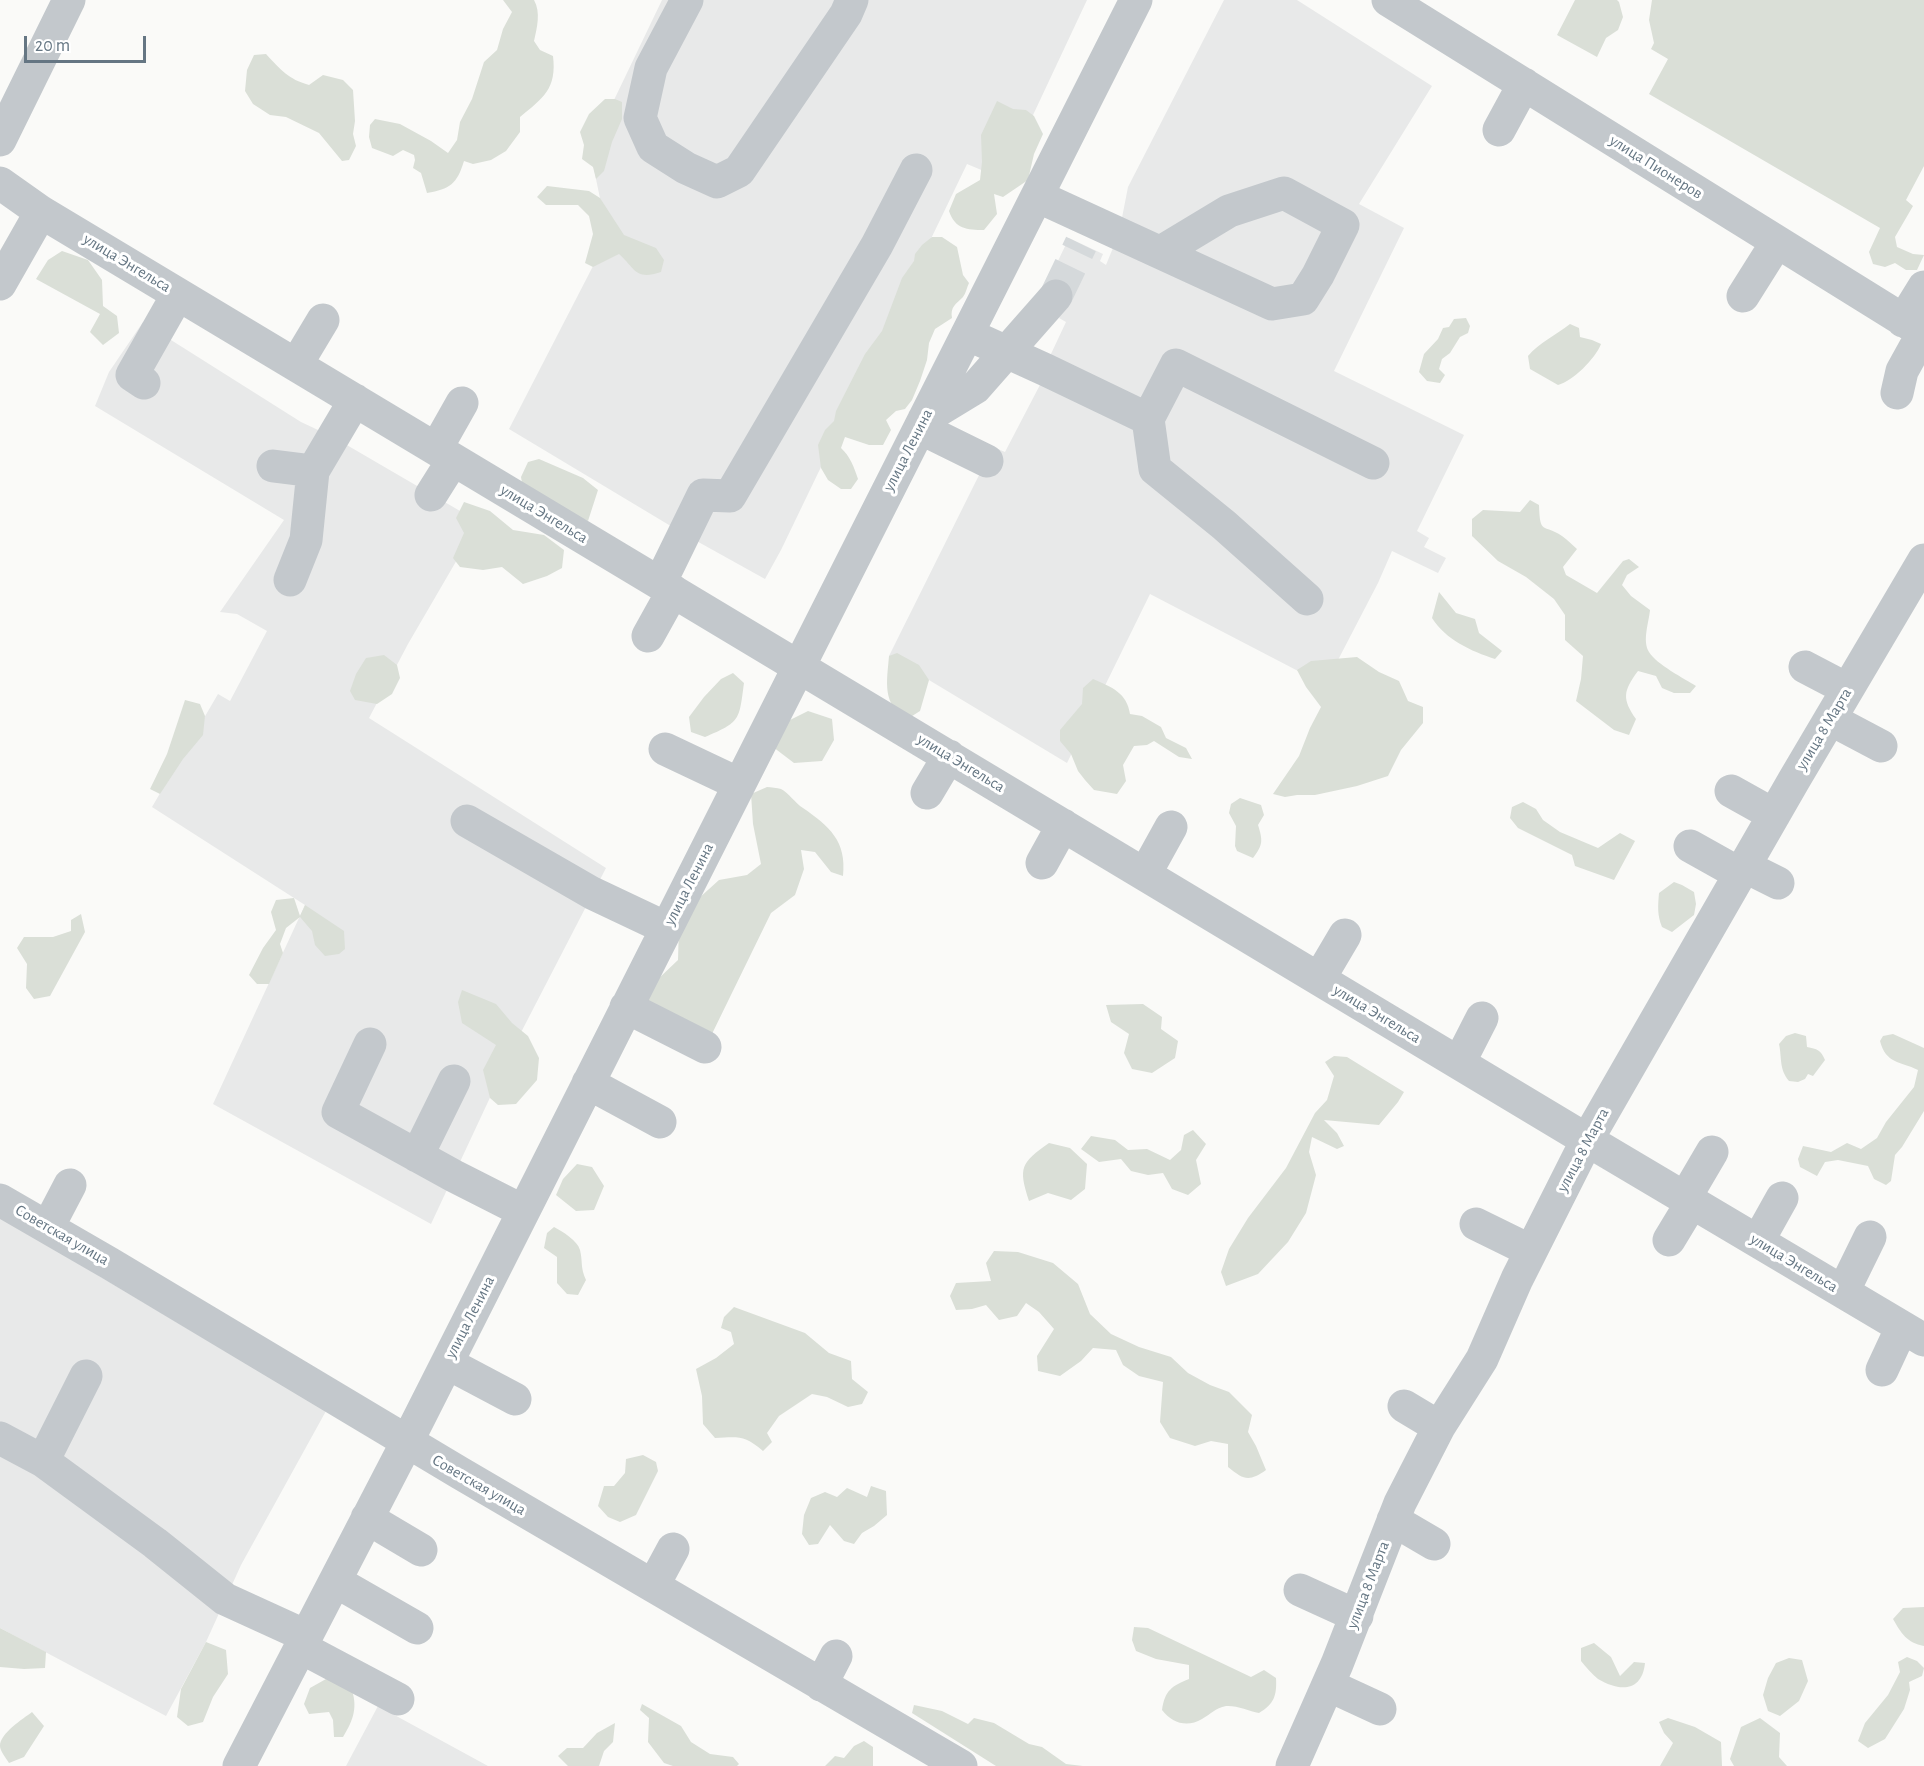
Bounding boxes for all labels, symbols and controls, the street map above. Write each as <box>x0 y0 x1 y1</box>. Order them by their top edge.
scale bar <box>27 24 148 62</box>
text: 20 m <box>35 37 70 55</box>
street label: улица Пионеров <box>1606 131 1706 203</box>
street label: улица Энгельса <box>80 229 174 297</box>
street label: улица Ленина <box>879 406 937 494</box>
street label: улица Энгельса <box>497 480 591 548</box>
street label: улица 8 Марта <box>1792 685 1856 773</box>
street label: улица Энгельса <box>914 729 1008 797</box>
street label: улица Ленина <box>660 840 718 928</box>
street label: улица Энгельса <box>1330 980 1424 1048</box>
street label: улица 8 Марта <box>1553 1105 1613 1195</box>
street label: Советская улица <box>12 1200 112 1270</box>
street label: улица Энгельса <box>1747 1229 1841 1297</box>
street label: улица Ленина <box>441 1273 499 1361</box>
street label: Советская улица <box>429 1450 529 1520</box>
street label: улица 8 Марта <box>1343 1538 1393 1632</box>

